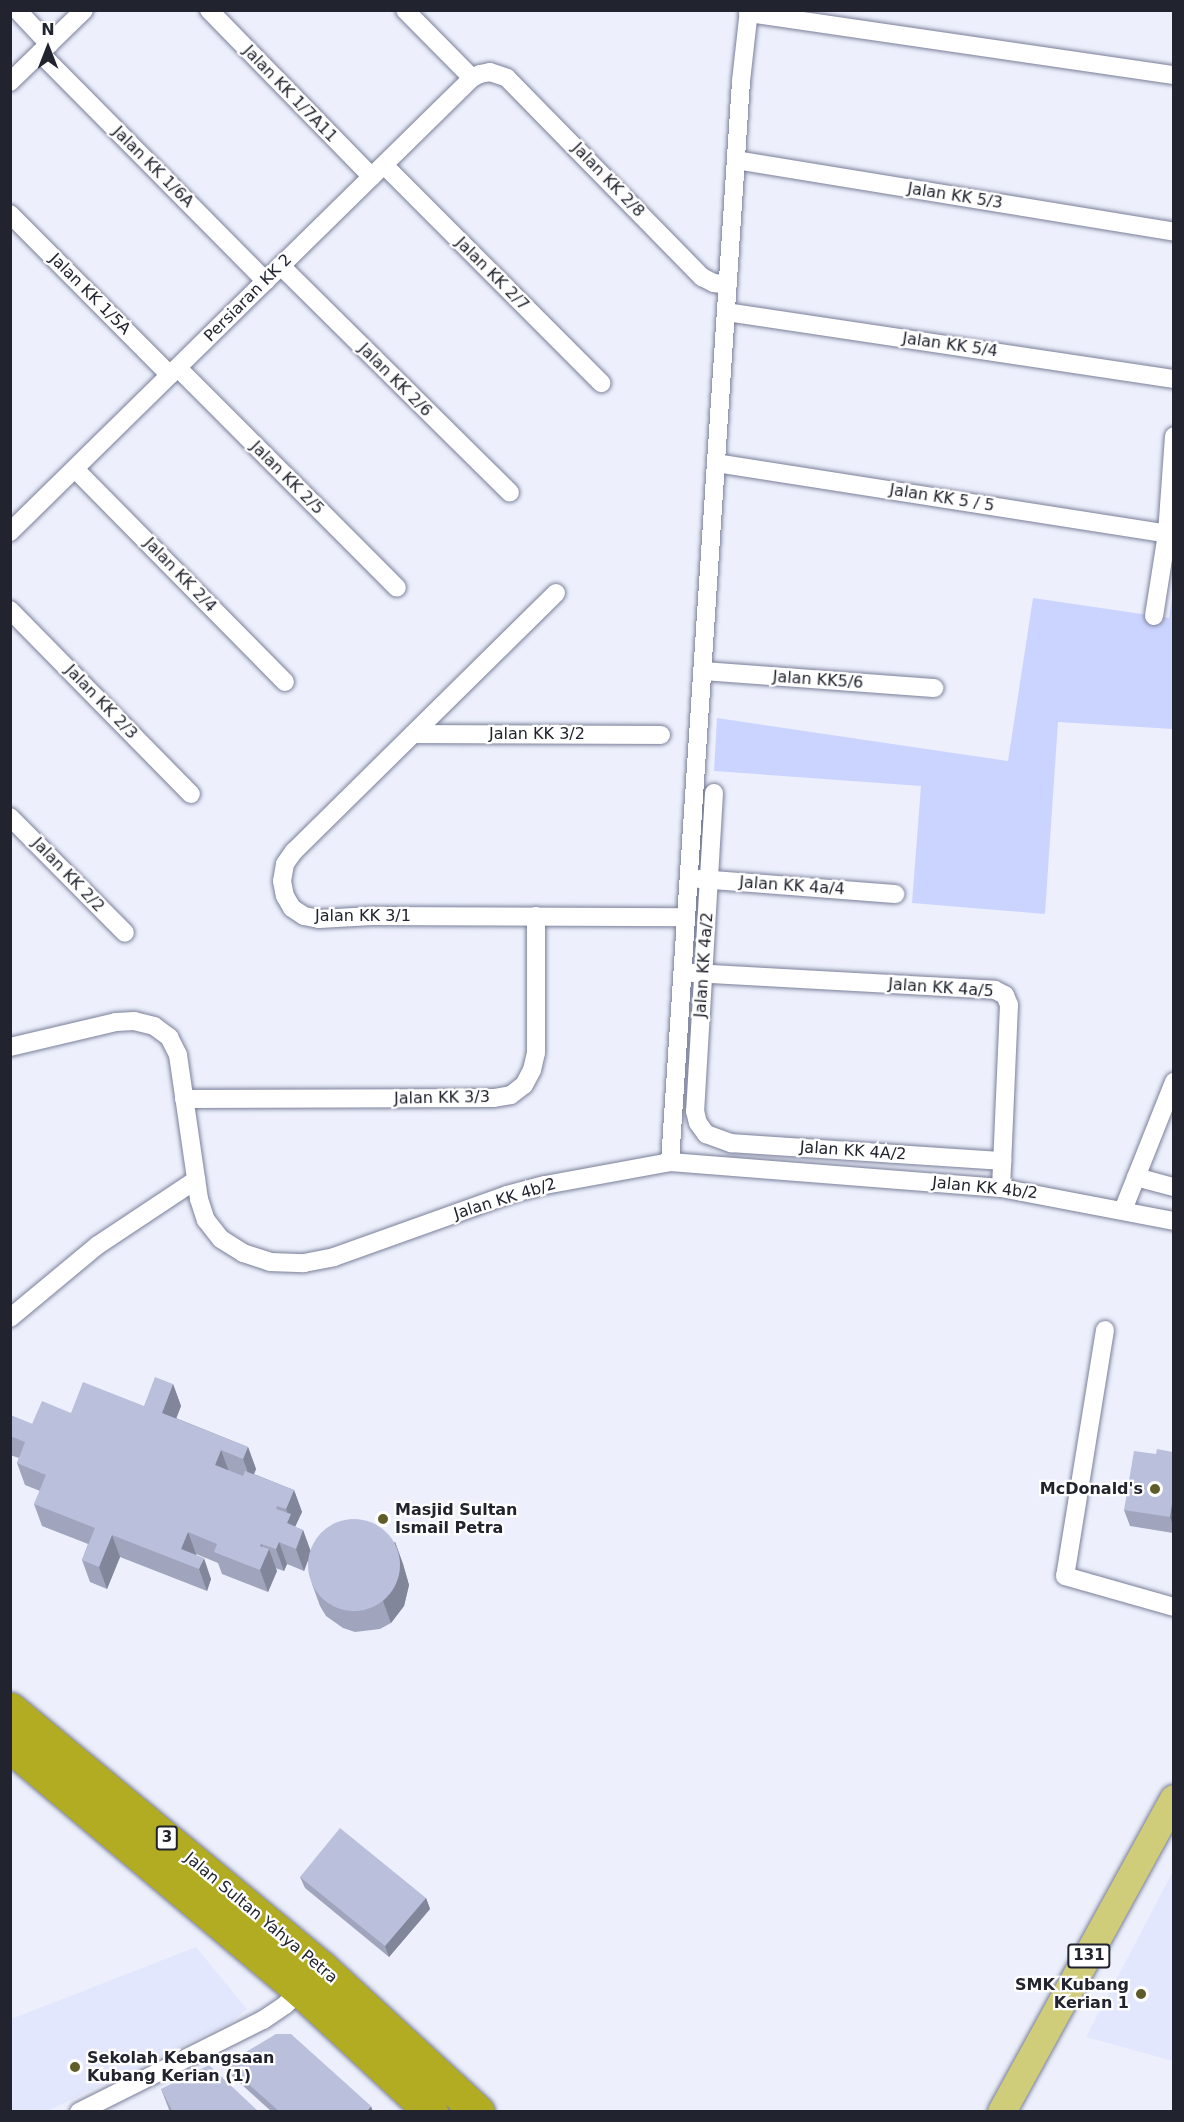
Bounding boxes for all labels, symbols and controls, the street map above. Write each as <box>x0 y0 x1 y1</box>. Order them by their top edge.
north arrow <box>18 18 78 78</box>
text: N <box>41 20 55 39</box>
street label: Jalan KK 1/7A11 <box>239 42 341 146</box>
street label: Jalan KK 1/6A <box>108 122 198 212</box>
street label: Jalan KK 2/8 <box>568 139 648 221</box>
street label: Jalan KK 5/3 <box>906 179 1004 213</box>
street label: Jalan KK 2/7 <box>451 233 533 315</box>
street label: Jalan KK 1/5A <box>45 249 135 339</box>
street label: Persiaran KK 2 <box>200 250 296 346</box>
street label: Jalan KK 5/4 <box>901 329 999 361</box>
street label: Jalan KK 2/6 <box>354 339 436 421</box>
street label: Jalan KK 2/5 <box>246 437 328 519</box>
street label: Jalan KK 5 / 5 <box>888 480 996 516</box>
street label: Jalan KK 2/4 <box>140 534 220 616</box>
street label: Jalan KK 2/3 <box>61 661 141 743</box>
street label: Jalan KK5/6 <box>772 667 864 693</box>
street label: Jalan KK 3/2 <box>489 724 585 744</box>
street label: Jalan KK 2/2 <box>28 834 108 916</box>
street label: Jalan KK 4a/4 <box>739 873 845 899</box>
street label: Jalan KK 3/1 <box>315 906 411 926</box>
street label: Jalan KK 4a/2 <box>691 912 717 1018</box>
street label: Jalan KK 4a/5 <box>888 975 994 1001</box>
street label: Jalan KK 3/3 <box>394 1088 490 1108</box>
street label: Jalan KK 4A/2 <box>799 1138 907 1164</box>
street label: Jalan KK 4b/2 <box>931 1173 1039 1203</box>
street label: Jalan KK 4b/2 <box>452 1174 558 1224</box>
place label: McDonald's <box>1040 1479 1143 1499</box>
marker: McDonald's <box>1148 1482 1162 1496</box>
place label: Masjid Sultan Ismail Petra <box>395 1500 517 1538</box>
marker: Masjid Sultan Ismail Petra <box>376 1512 390 1526</box>
road number: 3 <box>155 1826 179 1850</box>
street label: Jalan Sultan Yahya Petra <box>181 1848 341 1988</box>
road number: 131 <box>1066 1944 1112 1968</box>
place label: SMK Kubang Kerian 1 <box>1015 1975 1129 2013</box>
marker: SMK Kubang Kerian 1 <box>1134 1987 1148 2001</box>
place label: Sekolah Kebangsaan Kubang Kerian (1) <box>87 2048 274 2086</box>
marker: Sekolah Kebangsaan Kubang Kerian (1) <box>68 2060 82 2074</box>

